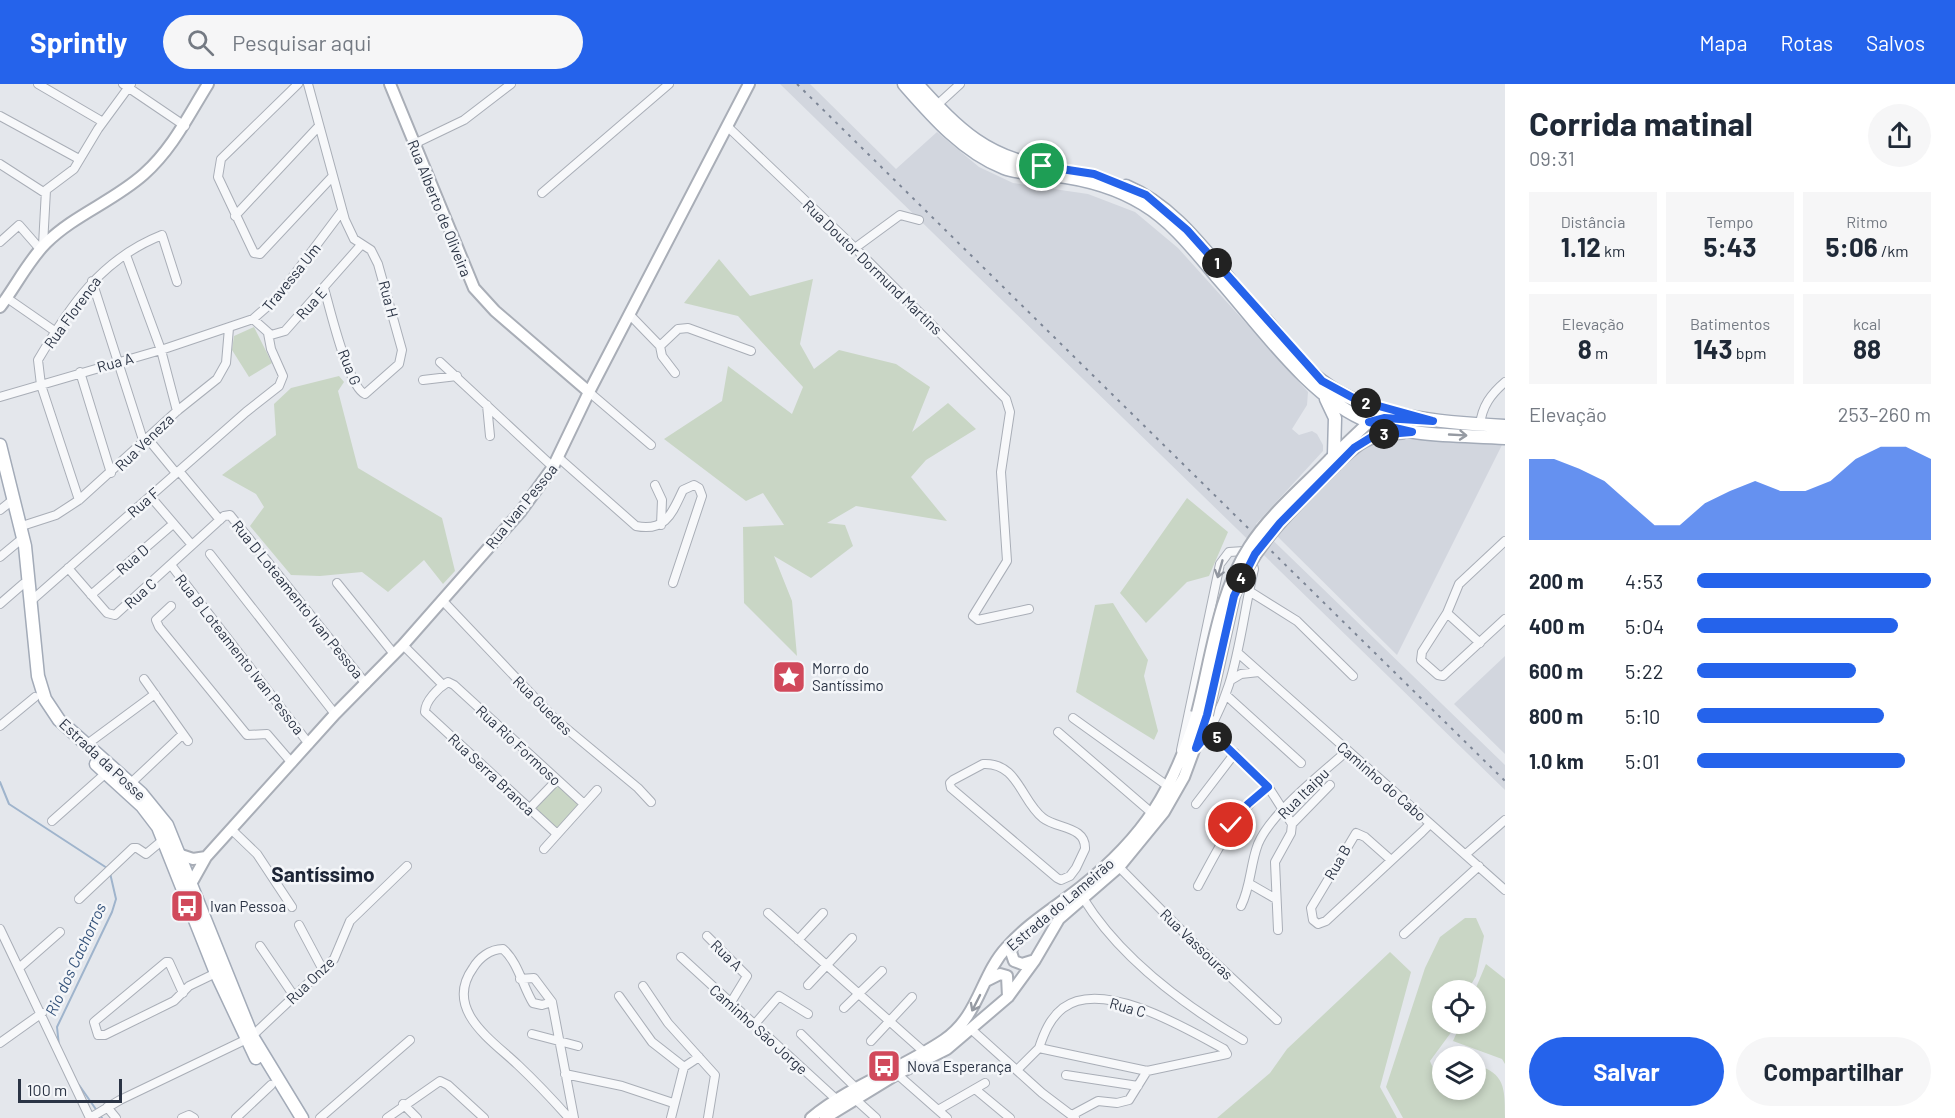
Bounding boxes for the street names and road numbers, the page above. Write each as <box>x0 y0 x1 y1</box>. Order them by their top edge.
street label: Rua Alberto de Oliveira <box>404 137 476 279</box>
street label: Rua Doutor Dormund Martins <box>800 196 946 338</box>
street label: Travessa Um <box>258 239 324 315</box>
street label: Rua Florenca <box>40 272 104 352</box>
street label: Rua H <box>375 278 403 320</box>
street label: Rua E <box>292 283 330 323</box>
street label: Rua G <box>335 346 365 388</box>
street label: Rua A <box>95 348 135 376</box>
street label: Rua Veneza <box>111 410 177 474</box>
street label: Rua Ivan Pessoa <box>481 460 561 552</box>
street label: Rua F <box>123 483 163 521</box>
street label: Rua D Loteamento Ivan Pessoa <box>229 516 367 682</box>
street label: Rua D <box>112 540 152 578</box>
street label: Rua B Loteamento Ivan Pessoa <box>172 570 308 738</box>
street label: Rua C <box>120 574 160 612</box>
street label: Rua Guedes <box>510 672 576 738</box>
street label: Rua Rio Formoso <box>473 701 565 789</box>
street label: Estrada da Posse <box>56 714 150 804</box>
street label: Rua Serra Branca <box>445 729 539 819</box>
street label: Caminho do Cabo <box>1334 737 1430 825</box>
street label: Rua Itaipu <box>1274 764 1332 822</box>
street label: Rua B <box>1320 841 1354 883</box>
street label: Estrada do Lameirão <box>1003 854 1117 954</box>
street label: Rua Vassouras <box>1157 905 1237 983</box>
street label: Rua A <box>707 936 747 974</box>
street label: Rua Onze <box>282 953 338 1007</box>
street label: Caminho São Jorge <box>706 980 812 1078</box>
street label: Rua C <box>1108 993 1148 1021</box>

